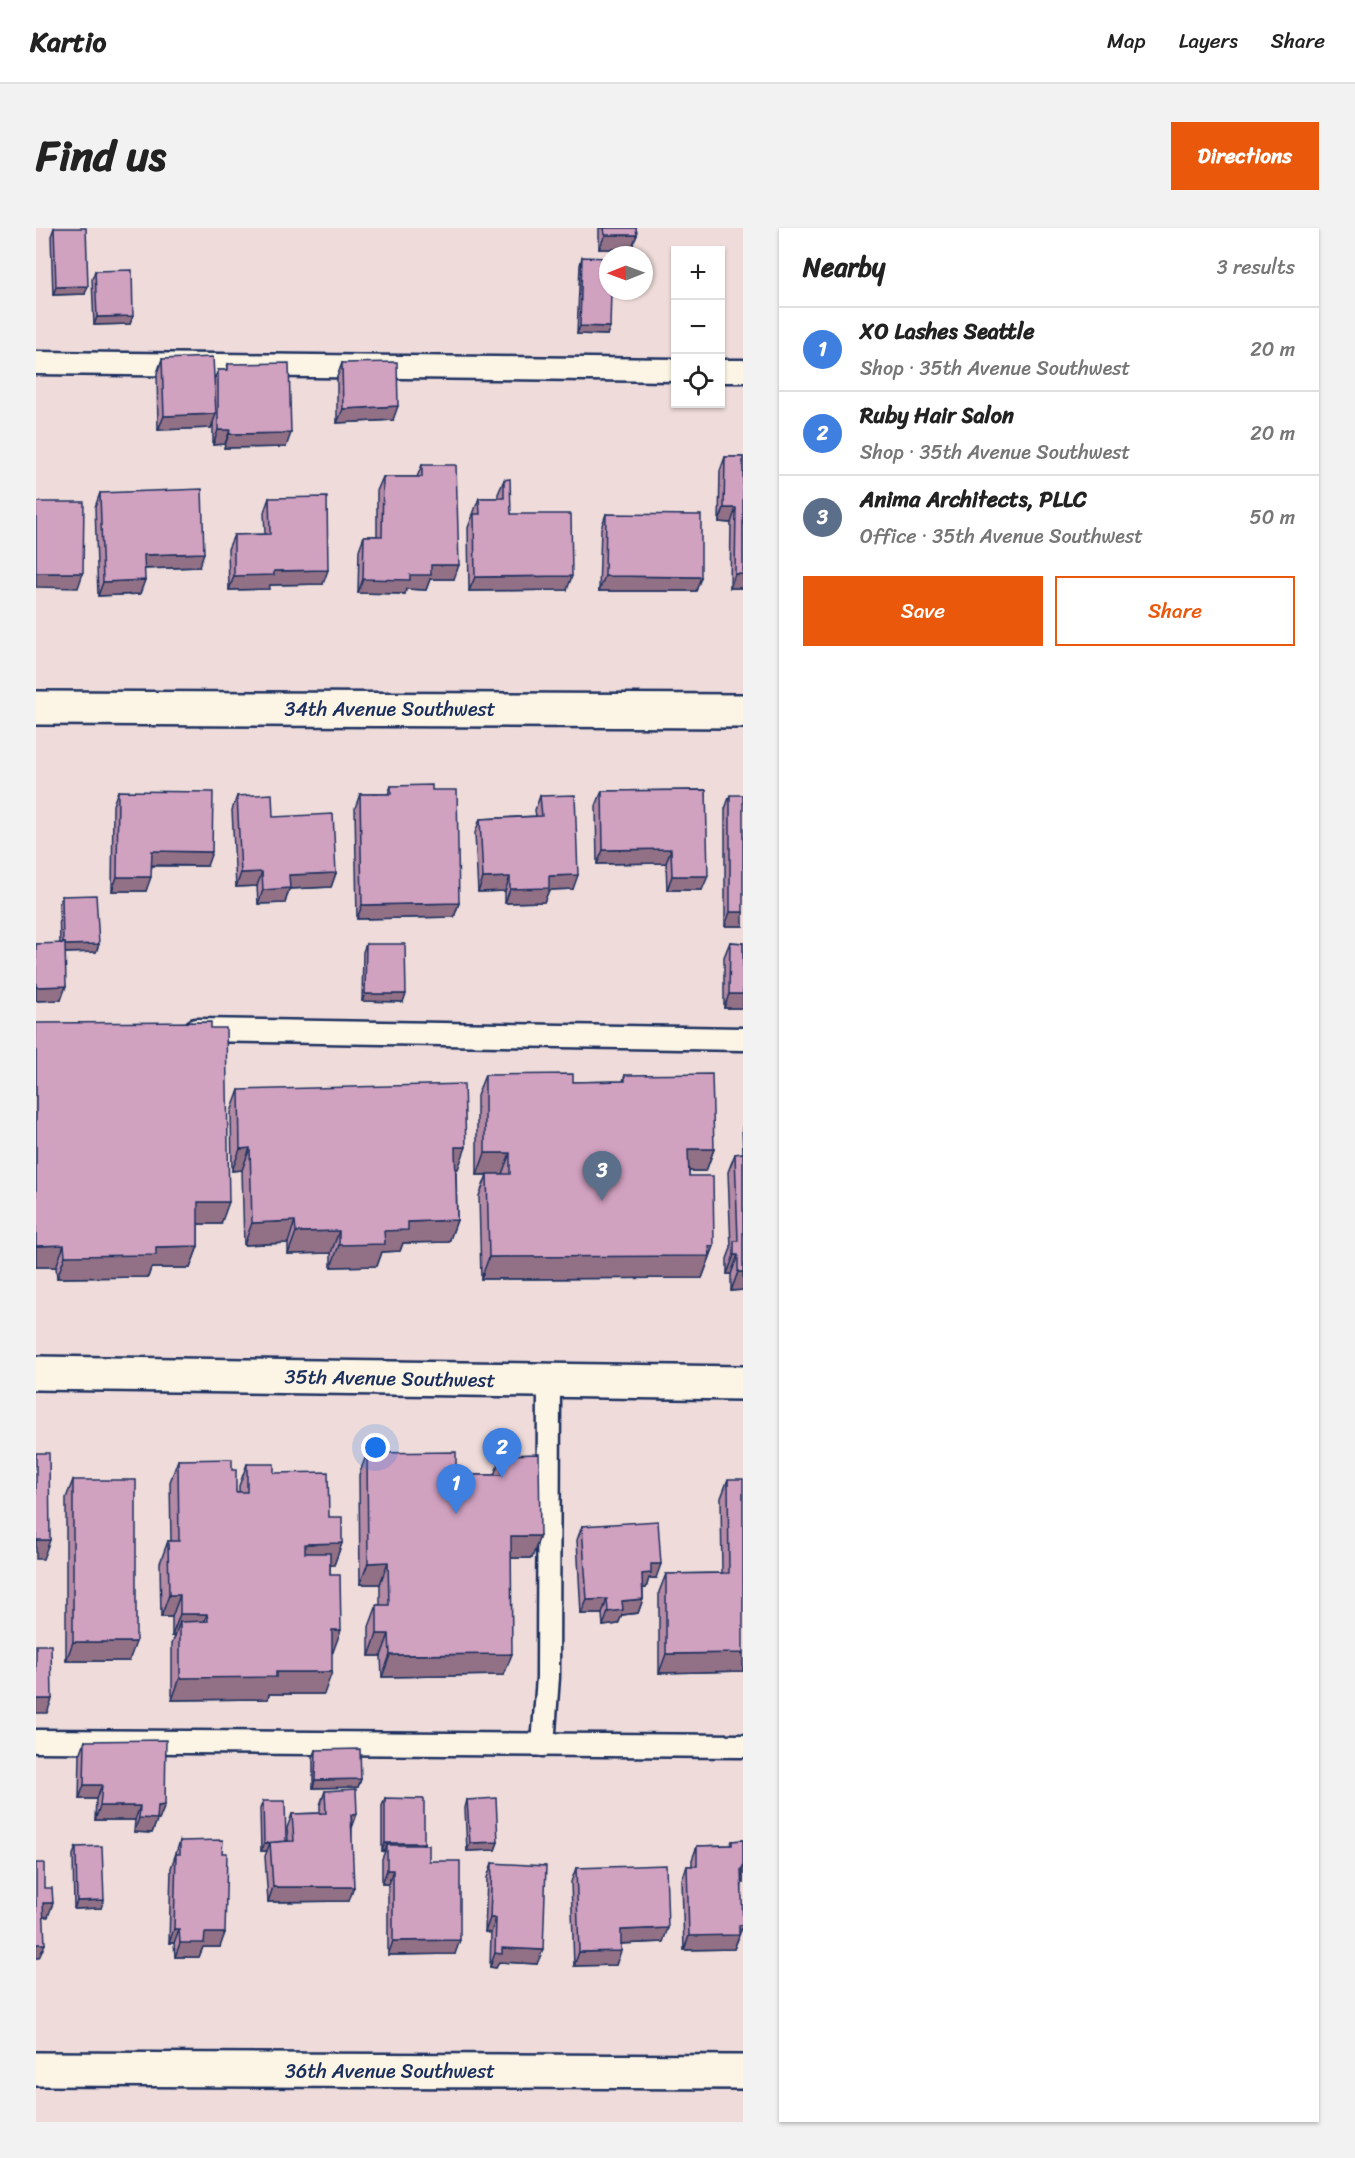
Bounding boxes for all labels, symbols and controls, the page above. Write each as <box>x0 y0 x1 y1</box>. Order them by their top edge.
text: Kartio <box>30 17 106 66</box>
text: Map <box>1107 22 1146 60</box>
text: Layers <box>1179 22 1238 60</box>
text: Share <box>1271 22 1325 60</box>
text: Find us <box>36 119 166 193</box>
button: Directions <box>1171 122 1319 190</box>
text: Nearby <box>803 244 885 290</box>
north arrow <box>599 246 653 300</box>
map controls <box>671 246 725 408</box>
button: + <box>671 246 725 300</box>
text: 3 results <box>1217 250 1295 285</box>
button: − <box>671 300 725 354</box>
text: XO Lashes Seattle <box>860 312 1035 351</box>
text: 1 <box>818 332 827 367</box>
text: 20 m <box>1250 332 1295 367</box>
text: Shop · 35th Avenue Southwest <box>860 351 1130 386</box>
button: locate <box>671 354 725 408</box>
text: Ruby Hair Salon <box>860 396 1014 435</box>
text: 2 <box>817 416 828 451</box>
text: 20 m <box>1250 416 1295 451</box>
text: Shop · 35th Avenue Southwest <box>860 435 1130 470</box>
text: Anima Architects, PLLC <box>860 480 1087 519</box>
text: 3 <box>817 500 828 535</box>
text: 50 m <box>1250 500 1295 535</box>
text: Office · 35th Avenue Southwest <box>860 519 1143 554</box>
button: Save <box>803 576 1043 646</box>
button: Share <box>1055 576 1295 646</box>
street label: 34th Avenue Southwest <box>285 692 496 727</box>
pin: 3 <box>582 1152 622 1201</box>
street label: 35th Avenue Southwest <box>284 1359 496 1398</box>
pin: 2 <box>482 1428 522 1478</box>
your location <box>361 1433 390 1462</box>
pin: 1 <box>436 1464 476 1514</box>
street label: 36th Avenue Southwest <box>285 2054 495 2089</box>

